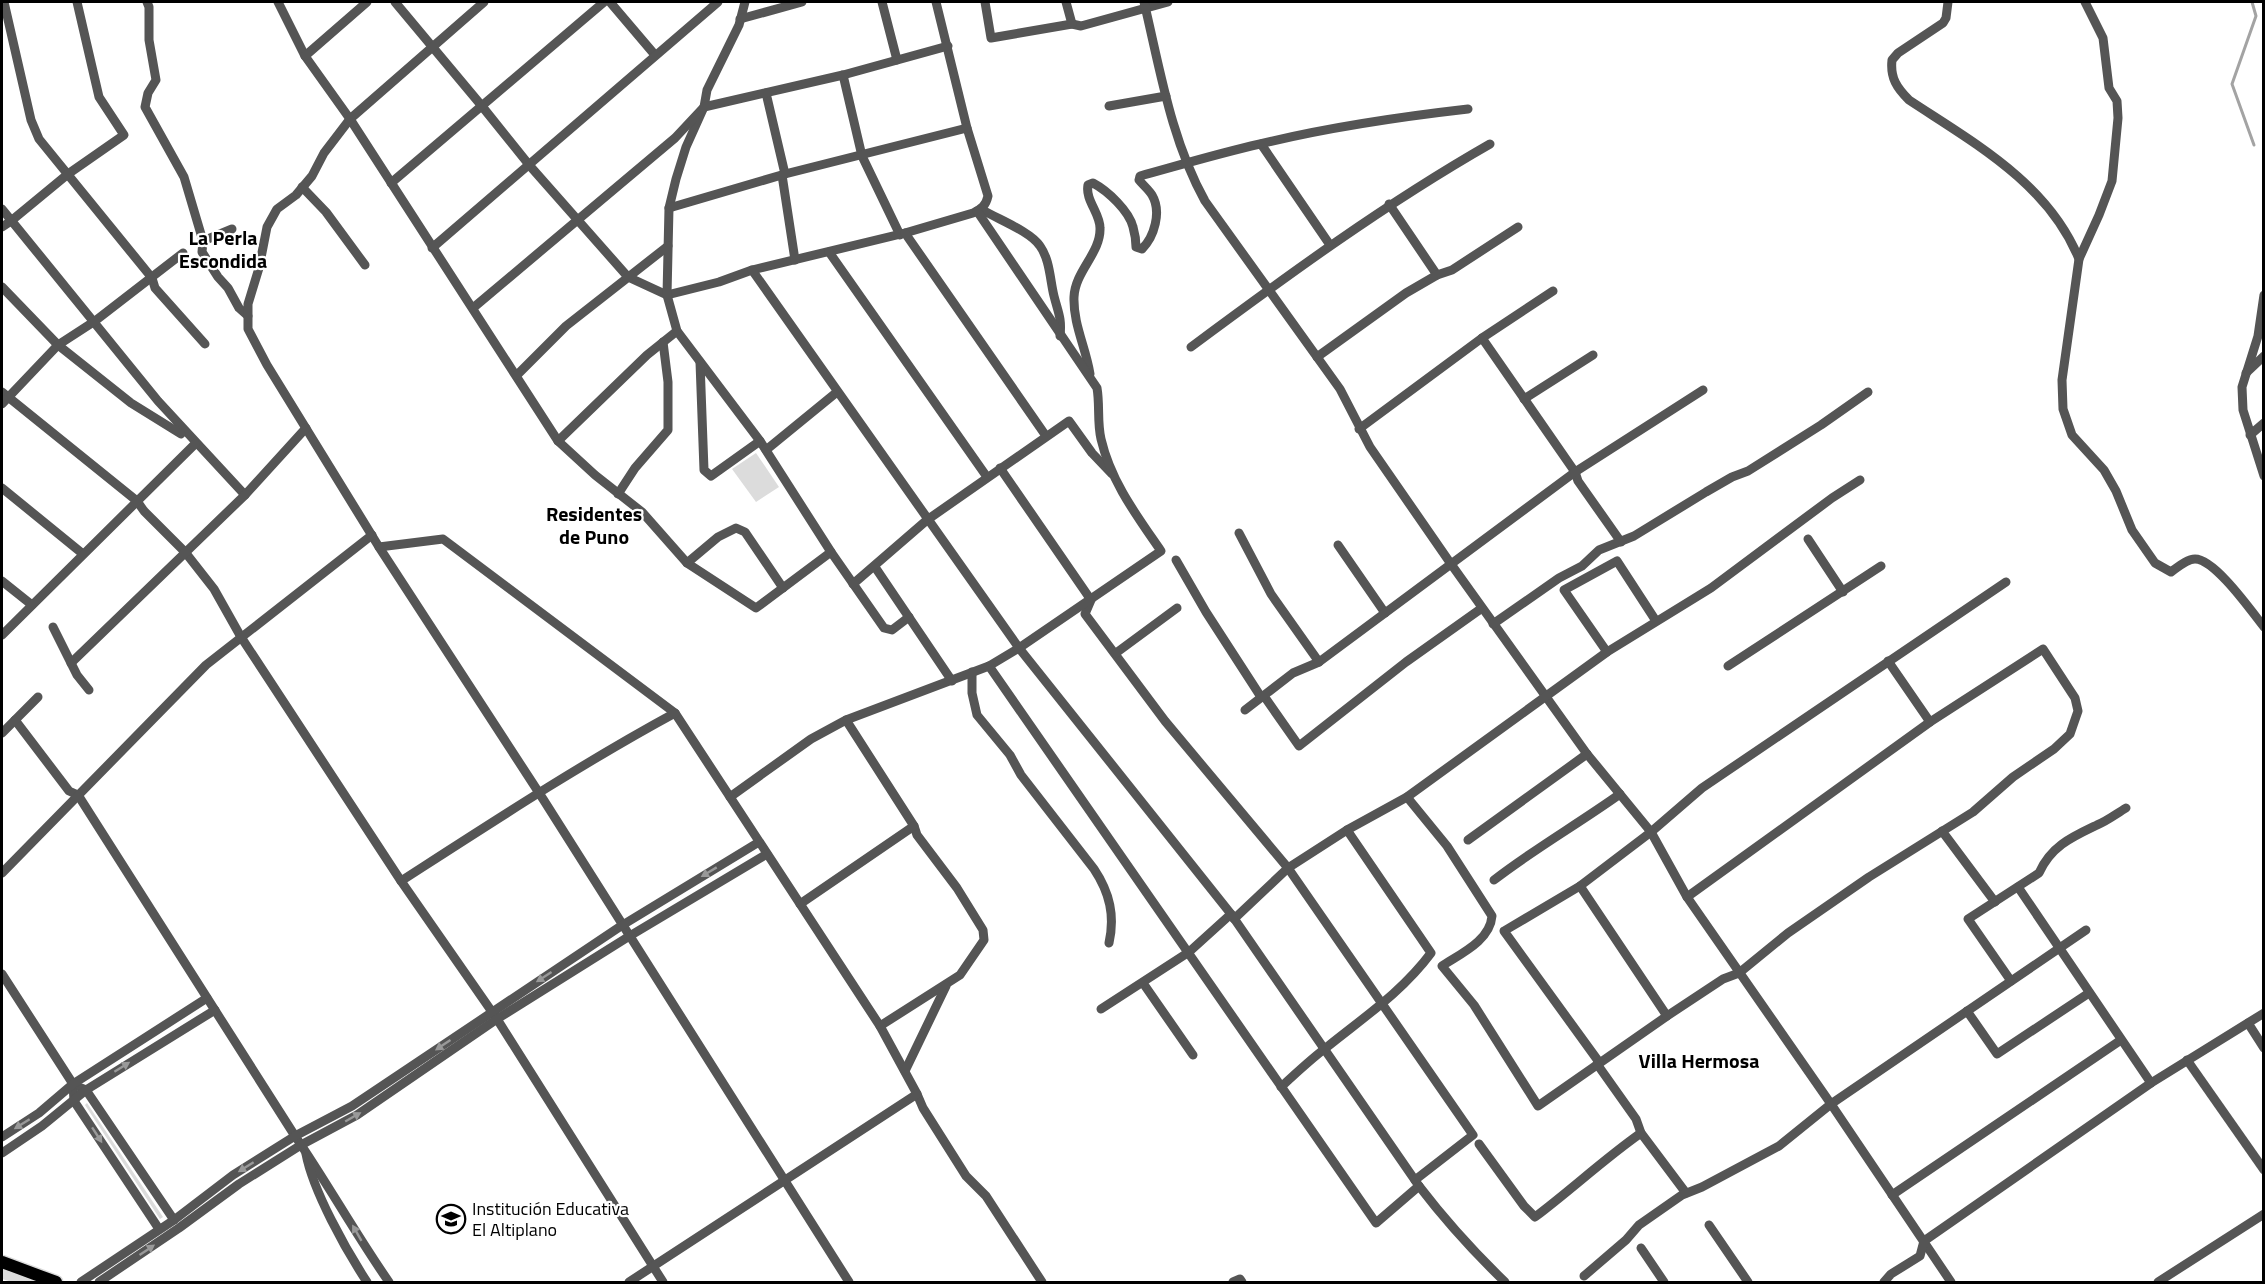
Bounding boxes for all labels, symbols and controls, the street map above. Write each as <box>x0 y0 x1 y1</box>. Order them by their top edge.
district label: La Perla Escondida <box>179 222 267 276</box>
district label: Residentes de Puno <box>546 498 642 552</box>
one-way arrow <box>701 867 717 878</box>
one-way arrow <box>536 971 553 982</box>
one-way arrow <box>435 1039 451 1051</box>
district label: Villa Hermosa <box>1639 1045 1759 1076</box>
one-way arrow <box>114 1062 130 1073</box>
one-way arrow <box>345 1112 362 1122</box>
one-way arrow <box>13 1119 30 1130</box>
one-way arrow <box>92 1127 103 1144</box>
one-way arrow <box>238 1162 254 1173</box>
place label: Institución Educativa El Altiplano <box>472 1195 629 1243</box>
school or university icon: Institución Educativa El Altiplano <box>435 1203 467 1235</box>
one-way arrow <box>352 1224 362 1241</box>
one-way arrow <box>139 1244 155 1256</box>

